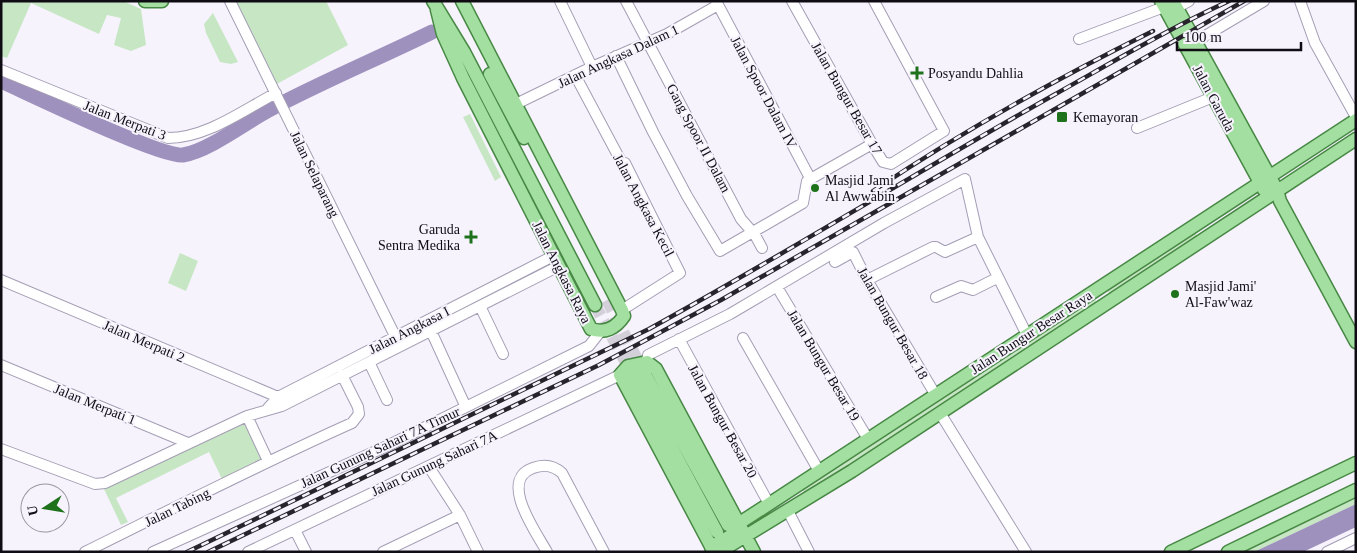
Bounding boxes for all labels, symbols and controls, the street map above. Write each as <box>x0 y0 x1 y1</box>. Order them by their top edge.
scale bar <box>1177 20 1301 52</box>
street label: Jalan Angkasa Dalam 1 <box>555 22 681 91</box>
text: 100 m <box>1184 29 1222 45</box>
street label: Jalan Spoor Dalam IV <box>728 34 799 151</box>
street label: Jalan Bungur Besar 17 <box>808 39 885 157</box>
street label: Jalan Garuda <box>1190 62 1238 135</box>
marker: Posyandu Dahlia <box>910 66 924 80</box>
place label: Posyandu Dahlia <box>928 66 1024 81</box>
street label: Gang Spoor II Dalam <box>664 81 734 195</box>
street label: Jalan Merpati 3 <box>81 98 168 143</box>
marker: Kemayoran <box>1055 110 1069 124</box>
place label: Kemayoran <box>1073 110 1138 125</box>
street label: Jalan Selaparang <box>287 128 342 220</box>
street label: Jalan Angkasa Kecil <box>610 151 677 259</box>
place label: Masjid Jami Al Awwabin <box>825 173 895 204</box>
marker: Masjid Jami Al Awwabin <box>809 182 821 194</box>
street label: Jalan Angkasa Raya <box>529 219 594 327</box>
place label: Garuda Sentra Medika <box>378 222 461 253</box>
marker: Garuda Sentra Medika <box>464 230 478 244</box>
street label: Jalan Bungur Besar 18 <box>854 264 931 382</box>
place label: Masjid Jami' Al-Faw'waz <box>1185 279 1256 310</box>
street label: Jalan Bungur Besar Raya <box>968 287 1096 377</box>
marker: Masjid Jami' Al-Faw'waz <box>1169 288 1181 300</box>
street label: Jalan Angkasa I <box>366 303 452 357</box>
street label: Jalan Bungur Besar 19 <box>784 307 863 424</box>
street label: Jalan Merpati 2 <box>101 318 187 365</box>
street label: Jalan Bungur Besar 20 <box>685 362 760 480</box>
street label: Jalan Merpati 1 <box>52 381 138 428</box>
street label: Jalan Gunung Sahari 7A Timur <box>297 402 463 492</box>
street label: Jalan Gunung Sahari 7A <box>368 426 500 500</box>
north arrow <box>20 483 70 533</box>
street label: Jalan Tabing <box>142 485 212 530</box>
text: U <box>24 504 41 517</box>

